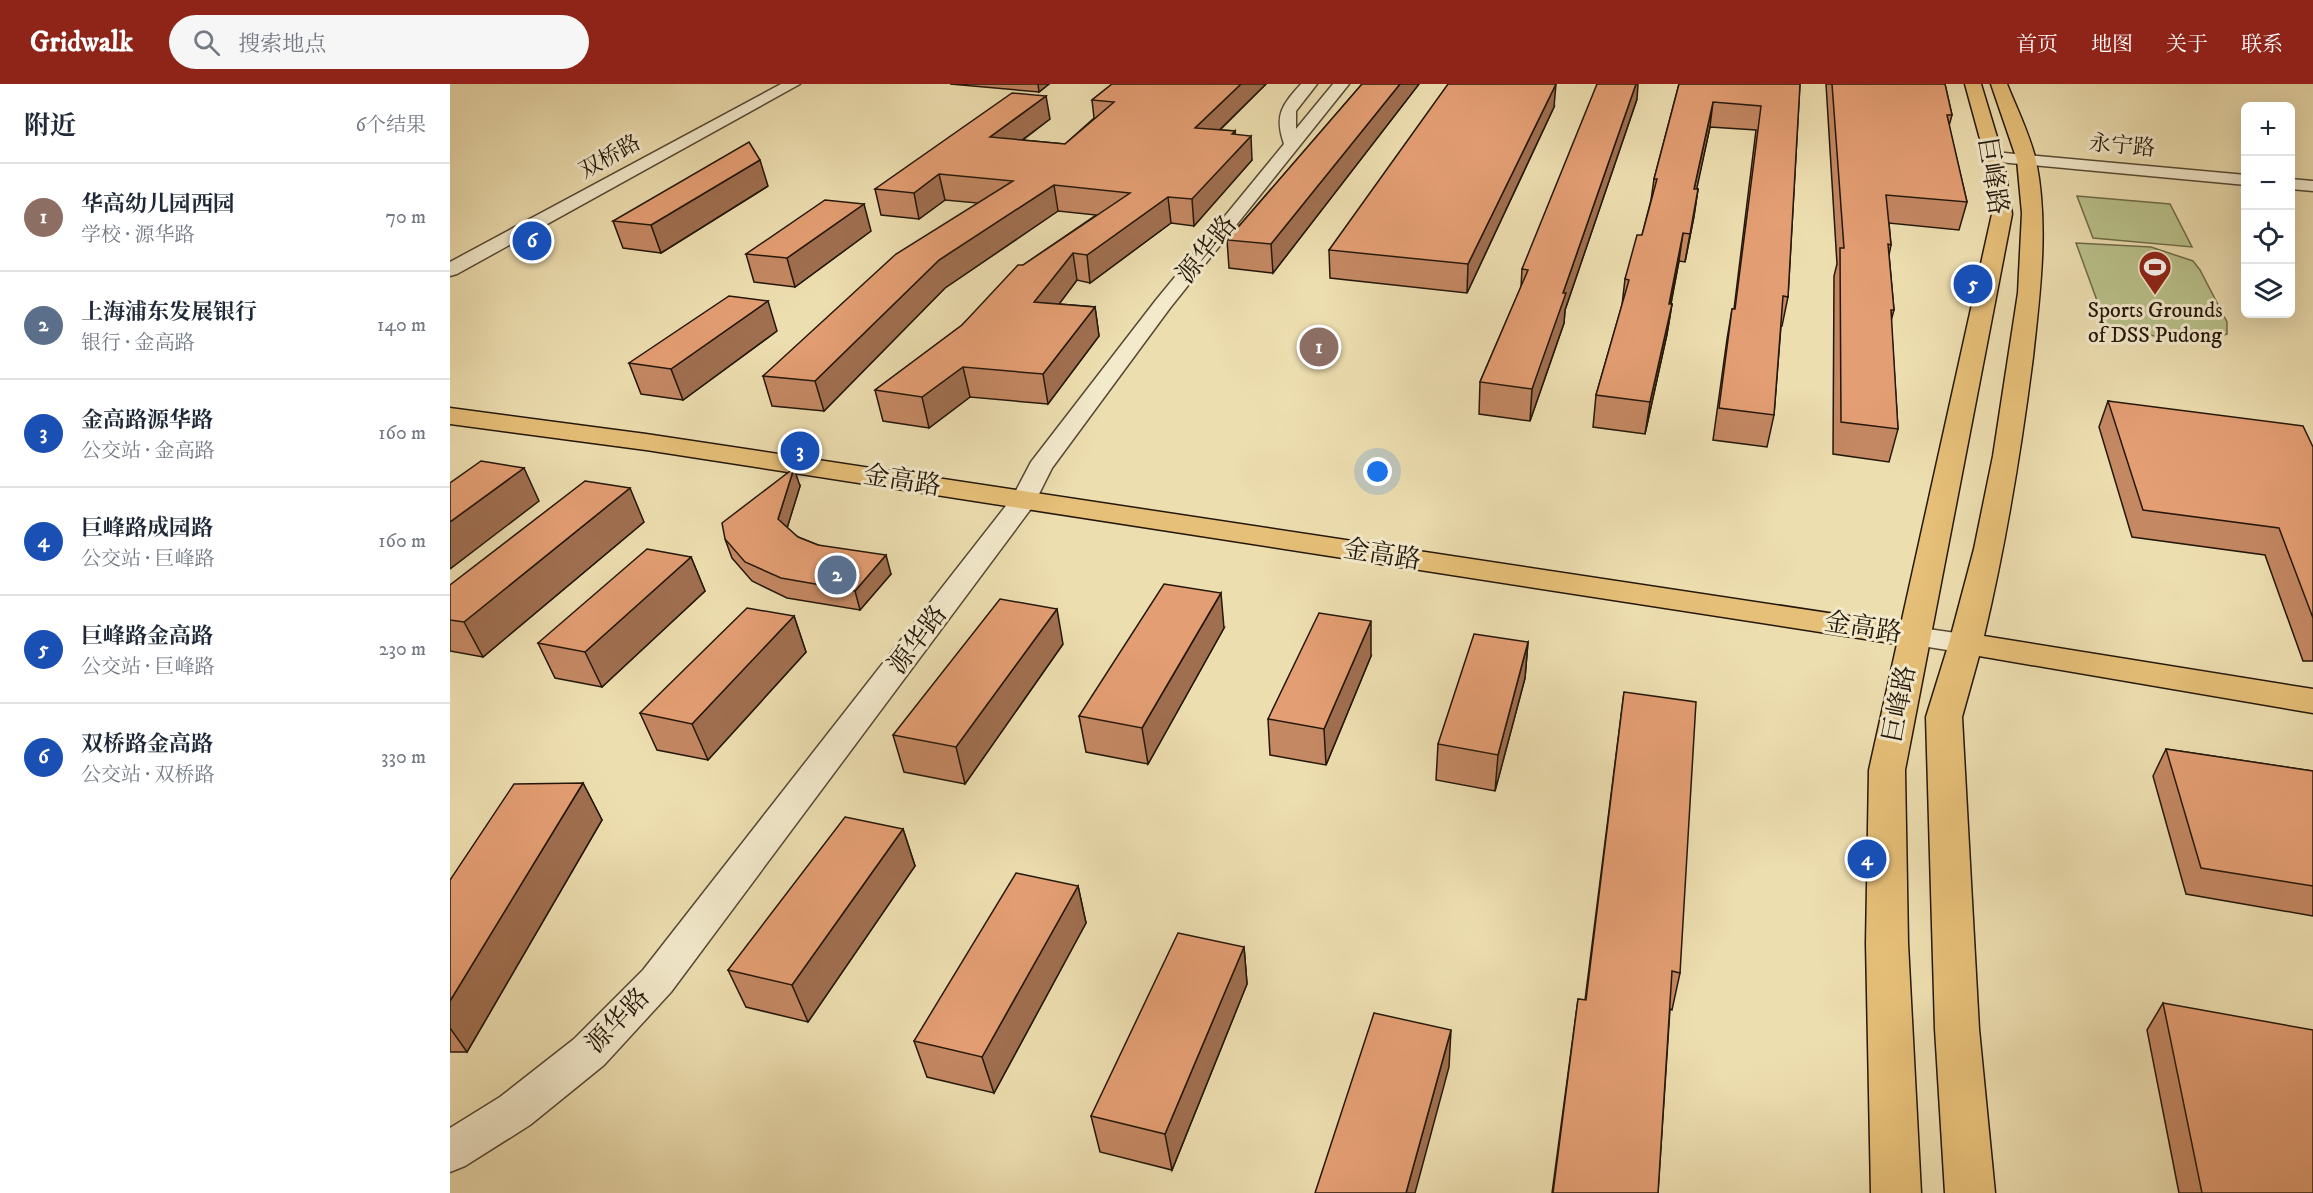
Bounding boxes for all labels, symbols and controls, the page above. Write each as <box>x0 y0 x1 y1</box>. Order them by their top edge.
search box <box>169 15 589 69</box>
text: Gridwalk <box>30 25 133 60</box>
icon: search <box>190 26 223 59</box>
text: 搜索地点 <box>238 31 326 58</box>
text: 首页 <box>2016 32 2058 58</box>
text: 地图 <box>2091 32 2133 58</box>
text: 关于 <box>2166 32 2208 58</box>
text: 联系 <box>2241 32 2283 58</box>
map controls <box>2241 102 2295 318</box>
button: + <box>2241 102 2295 156</box>
text: 附近 <box>24 110 76 143</box>
text: 6个结果 <box>356 113 426 138</box>
street label: 双桥路 <box>575 129 645 185</box>
street label: 永宁路 <box>2088 130 2156 162</box>
street label: 巨峰路 <box>1970 135 2014 217</box>
button: − <box>2241 156 2295 210</box>
text: 华高幼儿园西园 <box>81 191 235 218</box>
text: 1 <box>40 205 47 230</box>
text: 70 m <box>385 205 426 230</box>
street label: 源华路 <box>1170 209 1244 291</box>
button: locate <box>2241 210 2295 264</box>
pin: 6 <box>512 218 551 264</box>
text: 学校 · 源华路 <box>81 223 194 248</box>
sports icon: Sports Grounds of DSS Pudong <box>2137 249 2173 296</box>
pin: 5 <box>1954 262 1993 306</box>
button: layers <box>2241 264 2295 318</box>
place label: Sports Grounds of DSS Pudong <box>2087 297 2223 349</box>
text: 上海浦东发展银行 <box>81 299 257 326</box>
text: 2 <box>39 313 48 338</box>
text: 140 m <box>377 313 426 338</box>
pin: 1 <box>1300 324 1338 370</box>
text: 银行 · 金高路 <box>81 331 194 356</box>
text: 金高路源华路 <box>81 407 213 434</box>
text: 3 <box>40 421 47 446</box>
text: 160 m <box>378 421 426 446</box>
pin: 3 <box>780 428 820 473</box>
text: 公交站 · 金高路 <box>81 439 214 464</box>
your location <box>1363 457 1392 486</box>
street label: 金高路 <box>861 459 943 503</box>
text: 巨峰路成园路 <box>81 515 213 542</box>
text: 4 <box>38 529 49 554</box>
text: 160 m <box>378 529 426 554</box>
street label: 金高路 <box>1341 533 1423 577</box>
text: 公交站 · 巨峰路 <box>81 547 214 572</box>
pin: 2 <box>818 552 856 598</box>
street label: 源华路 <box>881 599 955 681</box>
street label: 金高路 <box>1822 606 1904 650</box>
text: 巨峰路金高路 <box>81 623 213 650</box>
text: 5 <box>39 637 48 662</box>
text: 230 m <box>379 637 426 662</box>
text: 公交站 · 巨峰路 <box>81 655 214 680</box>
street label: 巨峰路 <box>1876 663 1924 745</box>
text: 双桥路金高路 <box>81 731 213 758</box>
text: 6 <box>38 745 49 770</box>
text: 330 m <box>381 745 426 770</box>
text: 公交站 · 双桥路 <box>81 763 214 788</box>
pin: 4 <box>1848 836 1886 882</box>
street label: 源华路 <box>579 981 657 1061</box>

